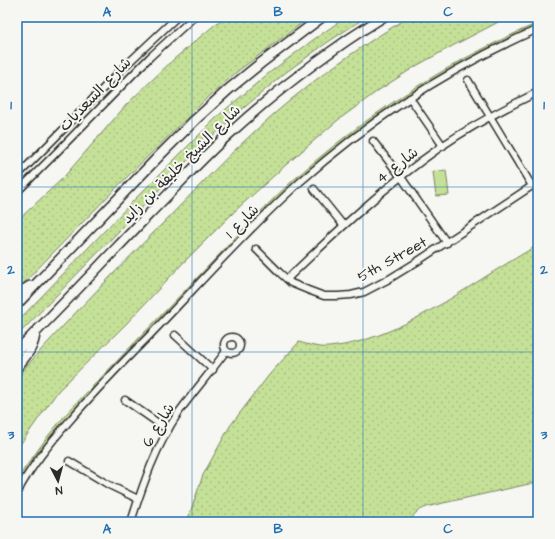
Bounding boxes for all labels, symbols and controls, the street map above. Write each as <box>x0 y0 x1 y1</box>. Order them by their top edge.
text: A <box>103 3 112 21</box>
text: B <box>273 3 283 21</box>
text: C <box>443 3 453 21</box>
street label: شارع السعديات <box>54 53 136 136</box>
text: 1 <box>10 96 12 114</box>
text: 1 <box>543 96 545 114</box>
street label: شارع الشيخ خليفة بن زايد <box>117 100 246 229</box>
street label: شارع 4 <box>372 142 423 189</box>
street label: شارع 1 <box>221 200 264 243</box>
street label: 5th Street <box>354 232 431 287</box>
text: 2 <box>6 261 15 279</box>
text: 2 <box>539 261 548 279</box>
street label: شارع 6 <box>137 399 180 451</box>
text: 3 <box>7 426 15 444</box>
text: 3 <box>540 426 548 444</box>
north arrow <box>38 461 78 501</box>
text: N <box>55 483 63 498</box>
text: A <box>103 520 112 538</box>
text: B <box>273 520 283 538</box>
text: C <box>443 520 453 538</box>

